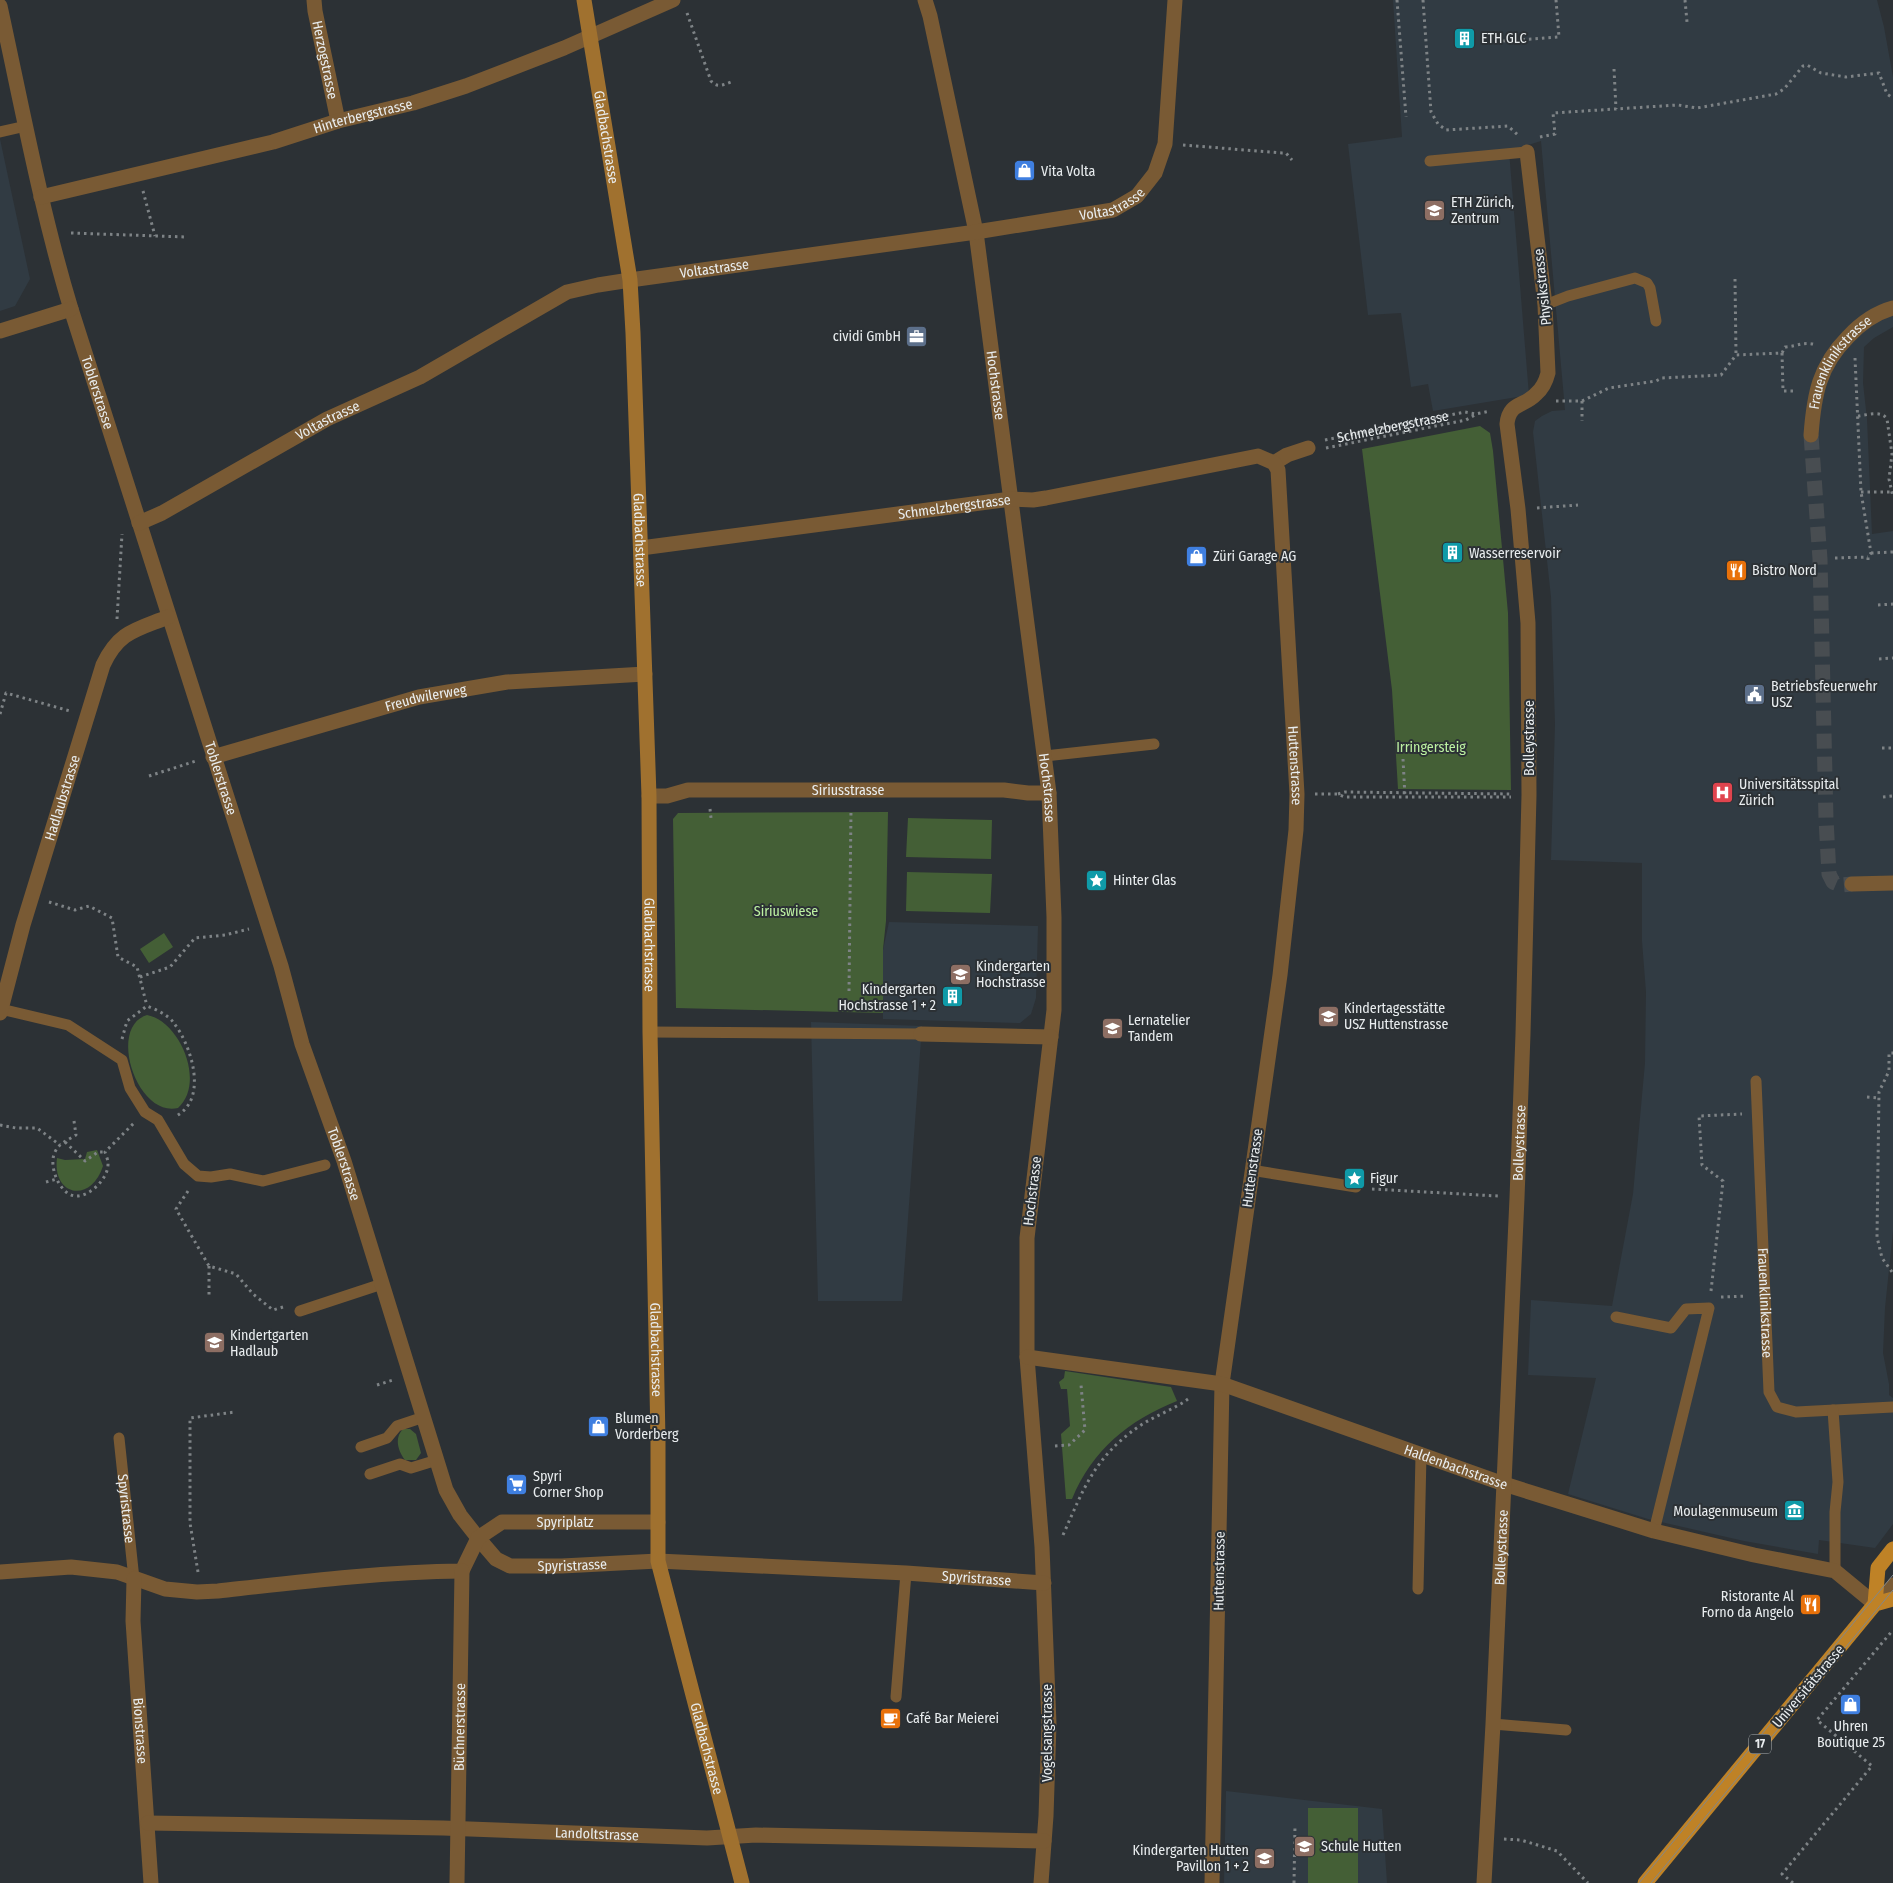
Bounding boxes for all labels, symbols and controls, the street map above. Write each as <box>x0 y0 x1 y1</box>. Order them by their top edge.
street label: Herzogstrasse <box>308 19 341 101</box>
building icon: ETH GLC <box>1453 26 1477 50</box>
place label: ETH GLC <box>1481 30 1527 47</box>
street label: Gladbachstrasse <box>590 89 622 185</box>
street label: Hinterbergstrasse <box>311 95 414 137</box>
shop icon: Vita Volta <box>1013 159 1037 183</box>
place label: Vita Volta <box>1041 163 1096 180</box>
street label: Voltastrasse <box>1078 185 1149 224</box>
place label: ETH Zürich, Zentrum <box>1451 194 1514 227</box>
school or university icon: ETH Zürich, Zentrum <box>1423 198 1447 222</box>
street label: Physikstrasse <box>1530 248 1555 326</box>
street label: Voltastrasse <box>679 256 750 282</box>
street label: Frauenklinikstrasse <box>1806 312 1875 411</box>
office icon: cividi GmbH <box>905 324 929 348</box>
place label: cividi GmbH <box>833 328 901 345</box>
street label: Hochstrasse <box>982 349 1008 421</box>
street label: Toblerstrasse <box>78 354 117 432</box>
street label: Voltastrasse <box>293 397 363 444</box>
street label: Schmelzbergstrasse <box>1335 407 1450 446</box>
street label: Schmelzbergstrasse <box>897 491 1012 523</box>
street label: Gladbachstrasse <box>630 493 650 587</box>
building icon: Wasserreservoir <box>1441 541 1465 565</box>
shop icon: Züri Garage AG <box>1185 544 1209 568</box>
place label: Wasserreservoir <box>1469 545 1561 562</box>
place label: Züri Garage AG <box>1213 548 1296 565</box>
restaurant icon: Bistro Nord <box>1724 558 1748 582</box>
place label: Bistro Nord <box>1752 562 1817 579</box>
place label: Betriebsfeuerwehr USZ <box>1771 678 1878 711</box>
street label: Freudwilerweg <box>383 681 468 715</box>
public building icon: Betriebsfeuerwehr USZ <box>1743 682 1767 706</box>
street label: Bolleystrasse <box>1521 700 1538 776</box>
street label: Huttenstrasse <box>1284 725 1305 805</box>
park label: Irringersteig <box>1396 739 1466 756</box>
street label: Toblerstrasse <box>201 740 240 817</box>
street label: Hochstrasse <box>1035 752 1058 823</box>
street label: Hadlaubstrasse <box>41 753 84 843</box>
place label: Universitätsspital Zürich <box>1739 776 1839 809</box>
hospital icon: Universitätsspital Zürich <box>1711 780 1735 804</box>
street label: Siriusstrasse <box>812 782 885 799</box>
place icon: Hinter Glas <box>1085 868 1109 892</box>
place label: Hinter Glas <box>1113 872 1176 889</box>
street label: Gladbachstrasse <box>640 898 658 992</box>
park label: Siriuswiese <box>754 903 818 920</box>
place label: Kindergarten Hochstrasse <box>976 958 1050 991</box>
school or university icon: Kindergarten Hochstrasse <box>948 962 972 986</box>
place label: Kindergarten Hochstrasse 1 + 2 <box>838 981 936 1014</box>
building icon: Kindergarten Hochstrasse 1 + 2 <box>940 985 964 1009</box>
place label: Kindertagesstätte USZ Huttenstrasse <box>1344 1000 1448 1033</box>
school or university icon: Kindertagesstätte USZ Huttenstrasse <box>1316 1004 1340 1028</box>
place label: Lernatelier Tandem <box>1128 1012 1190 1045</box>
school or university icon: Lernatelier Tandem <box>1100 1016 1124 1040</box>
street label: Bolleystrasse <box>1510 1105 1529 1181</box>
street label: Toblerstrasse <box>324 1125 364 1203</box>
street label: Huttenstrasse <box>1239 1127 1266 1209</box>
street label: Hochstrasse <box>1020 1155 1045 1227</box>
place icon: Figur <box>1342 1166 1366 1190</box>
place label: Figur <box>1370 1170 1398 1187</box>
street label: Frauenklinikstrasse <box>1754 1247 1776 1358</box>
street label: Gladbachstrasse <box>646 1303 665 1397</box>
place label: Kindertgarten Hadlaub <box>230 1327 309 1360</box>
school or university icon: Kindertgarten Hadlaub <box>202 1331 226 1355</box>
place label: Blumen Vorderberg <box>615 1410 679 1443</box>
shop icon: Blumen Vorderberg <box>587 1414 611 1438</box>
street label: Haldenbachstrasse <box>1402 1441 1510 1494</box>
place label: Spyri Corner Shop <box>533 1468 604 1501</box>
supermarket icon: Spyri Corner Shop <box>505 1472 529 1496</box>
street label: Spyristrasse <box>114 1473 138 1544</box>
museum icon: Moulagenmuseum <box>1782 1499 1806 1523</box>
place label: Moulagenmuseum <box>1673 1503 1778 1520</box>
street label: Bolleystrasse <box>1491 1509 1512 1586</box>
street label: Spyriplatz <box>536 1514 594 1531</box>
street label: Huttenstrasse <box>1210 1531 1229 1611</box>
street label: Spyristrasse <box>537 1556 608 1575</box>
street label: Spyristrasse <box>941 1568 1012 1590</box>
place label: Ristorante Al Forno da Angelo <box>1701 1588 1794 1621</box>
restaurant icon: Ristorante Al Forno da Angelo <box>1798 1592 1822 1616</box>
street label: Universitätstrasse <box>1769 1641 1848 1731</box>
street label: Büchnerstrasse <box>451 1683 469 1771</box>
street label: Vogelsangstrasse <box>1039 1684 1056 1782</box>
shop icon: Uhren Boutique 25 <box>1839 1692 1863 1716</box>
street label: Bionstrasse <box>129 1697 151 1765</box>
street label: Gladbachstrasse <box>686 1701 727 1796</box>
cafe icon: Café Bar Meierei <box>878 1706 902 1730</box>
place label: Café Bar Meierei <box>906 1710 999 1727</box>
place label: Uhren Boutique 25 <box>1817 1718 1885 1751</box>
road number: 17 <box>1749 1735 1771 1754</box>
street label: Landoltstrasse <box>554 1824 639 1844</box>
school or university icon: Schule Hutten <box>1293 1834 1317 1858</box>
place label: Schule Hutten <box>1321 1838 1402 1855</box>
place label: Kindergarten Hutten Pavillon 1 + 2 <box>1133 1842 1249 1875</box>
school or university icon: Kindergarten Hutten Pavillon 1 + 2 <box>1253 1846 1277 1870</box>

